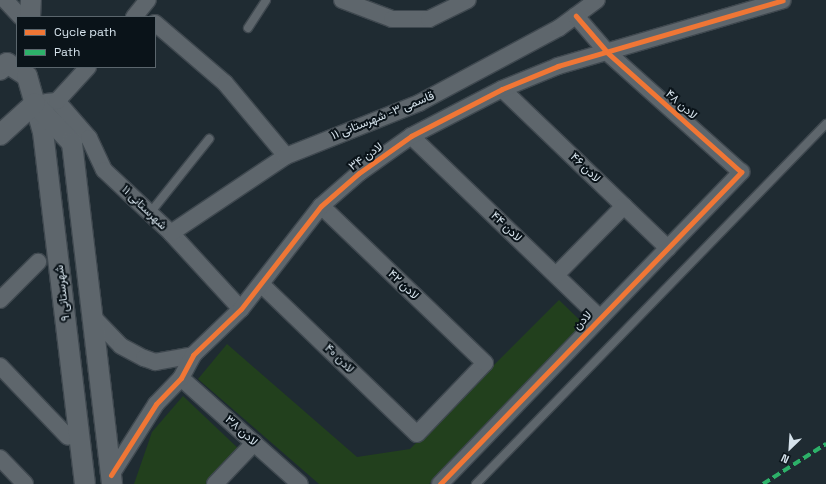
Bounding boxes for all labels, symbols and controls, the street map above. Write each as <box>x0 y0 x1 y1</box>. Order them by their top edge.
legend <box>16 16 156 68</box>
text: Cycle path <box>54 24 116 40</box>
text: Path <box>54 44 80 60</box>
street label: لادن ۴۸ <box>662 87 700 123</box>
street label: قاسمی ۳- شهرستانی ۱۱ <box>329 89 437 143</box>
street label: لادن ۳۴ <box>346 140 386 174</box>
street label: لادن ۴۶ <box>567 150 603 186</box>
street label: شهرستانی ۱۱ <box>118 183 170 233</box>
street label: لادن ۴۴ <box>488 209 524 245</box>
street label: شهرستانی ۹ <box>52 264 74 322</box>
street label: لادن ۴۲ <box>385 267 421 303</box>
street label: لادن <box>571 309 595 333</box>
street label: لادن ۴۰ <box>321 341 357 377</box>
street label: لادن ۳۸ <box>222 413 260 449</box>
north arrow <box>770 428 810 468</box>
text: N <box>779 451 791 467</box>

